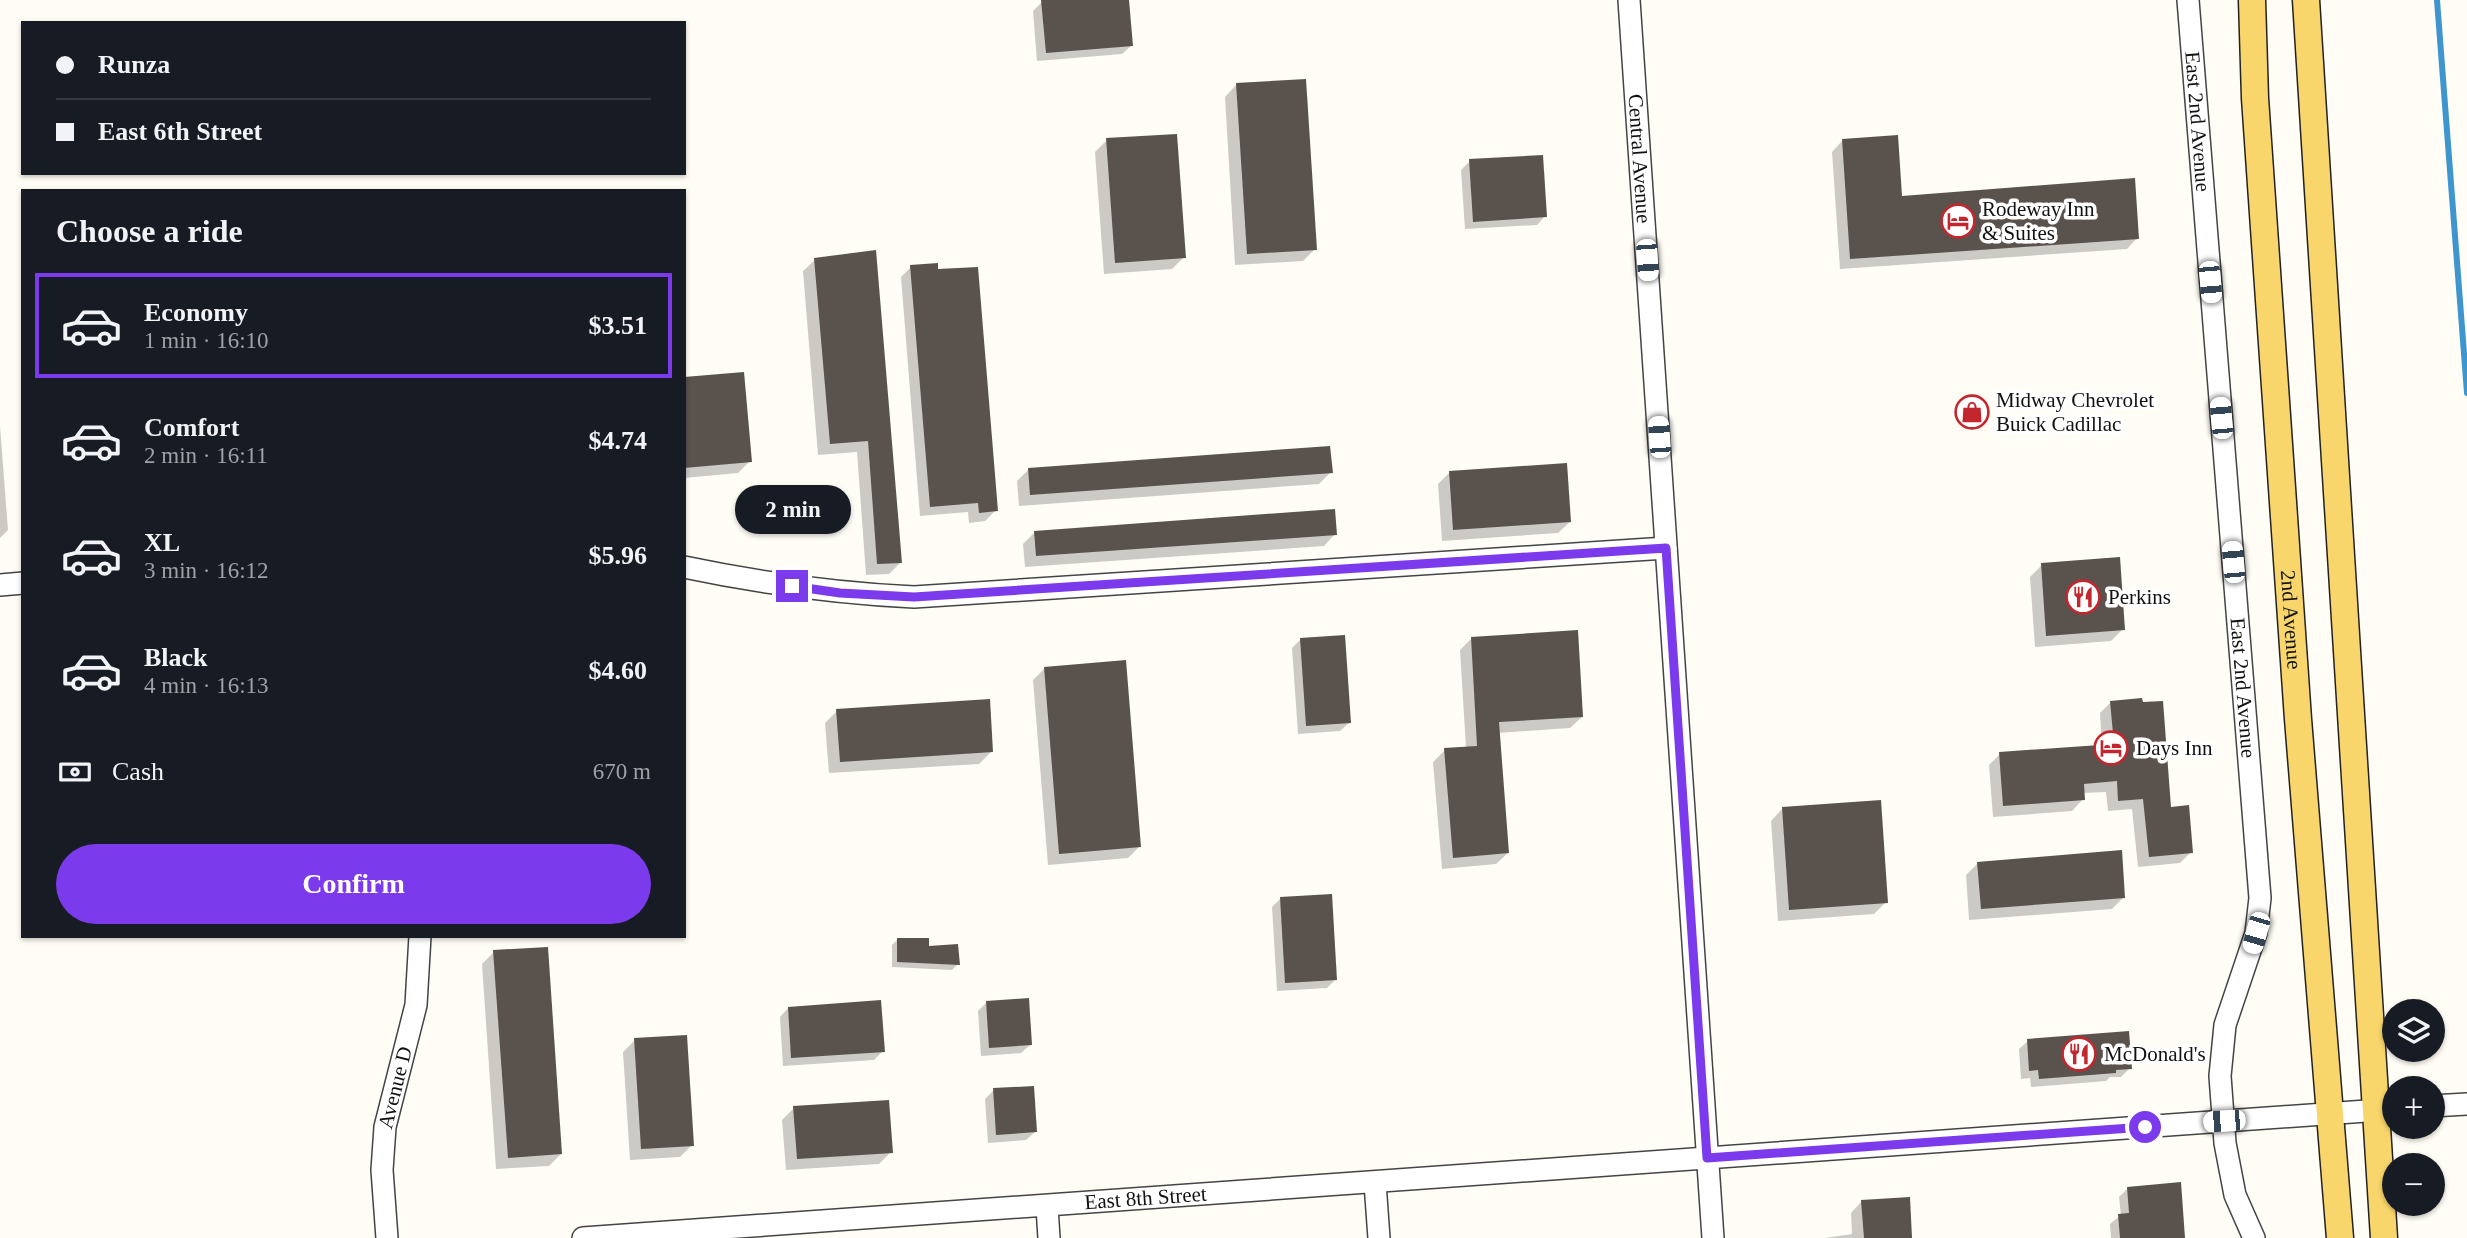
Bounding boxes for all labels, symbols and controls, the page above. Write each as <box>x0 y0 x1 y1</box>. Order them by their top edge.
text: Runza <box>98 50 170 79</box>
street label: East 2nd Avenue <box>2180 50 2215 193</box>
street label: Central Avenue <box>1623 93 1656 224</box>
text: East 6th Street <box>98 117 262 146</box>
place label: Rodeway Inn & Suites <box>1982 197 2095 245</box>
hotel icon: Rodeway Inn & Suites <box>1939 202 1977 240</box>
text: Choose a ride <box>56 213 243 249</box>
car <box>1636 238 1659 282</box>
car <box>2198 260 2223 304</box>
icon: car <box>60 294 123 357</box>
text: Economy <box>144 298 248 327</box>
text: $3.51 <box>589 311 647 340</box>
text: 1 min · 16:10 <box>144 328 269 353</box>
place label: Midway Chevrolet Buick Cadillac <box>1996 388 2154 436</box>
shop icon: Midway Chevrolet Buick Cadillac <box>1953 393 1991 431</box>
car <box>2209 396 2234 440</box>
icon: car <box>60 409 123 472</box>
text: Comfort <box>144 413 239 442</box>
car <box>1648 415 1671 459</box>
text: $4.74 <box>589 426 647 455</box>
text: 2 min · 16:11 <box>144 443 268 468</box>
callout: 2 min <box>734 484 850 534</box>
text: 2 min <box>765 497 821 522</box>
icon: car <box>60 524 123 587</box>
text: XL <box>144 528 180 557</box>
car <box>2221 540 2246 584</box>
text: $5.96 <box>589 541 647 570</box>
text: 3 min · 16:12 <box>144 558 269 583</box>
street label: 2nd Avenue <box>2276 569 2307 670</box>
route end <box>776 570 808 602</box>
restaurant icon: Perkins <box>2064 578 2102 616</box>
place label: Perkins <box>2108 585 2171 609</box>
street label: East 2nd Avenue <box>2226 617 2261 759</box>
icon: car <box>60 639 123 702</box>
text: Black <box>144 643 208 672</box>
text: $4.60 <box>589 656 647 685</box>
text: 4 min · 16:13 <box>144 673 269 698</box>
hotel icon: Days Inn <box>2092 729 2130 767</box>
place label: Days Inn <box>2136 736 2213 760</box>
icon: cash <box>56 753 94 791</box>
text: Cash <box>112 757 164 786</box>
text: 670 m <box>593 759 651 784</box>
button: Confirm <box>56 844 651 924</box>
car <box>2241 910 2272 956</box>
map controls <box>2382 999 2445 1216</box>
button: layers <box>2382 999 2445 1062</box>
restaurant icon: McDonald's <box>2060 1035 2098 1073</box>
place label: McDonald's <box>2104 1042 2206 1066</box>
street label: Avenue D <box>373 1044 417 1131</box>
button: + <box>2382 1076 2445 1139</box>
car <box>2203 1109 2246 1133</box>
route start <box>2129 1111 2161 1143</box>
button: − <box>2382 1153 2445 1216</box>
street label: East 8th Street <box>1084 1182 1208 1214</box>

